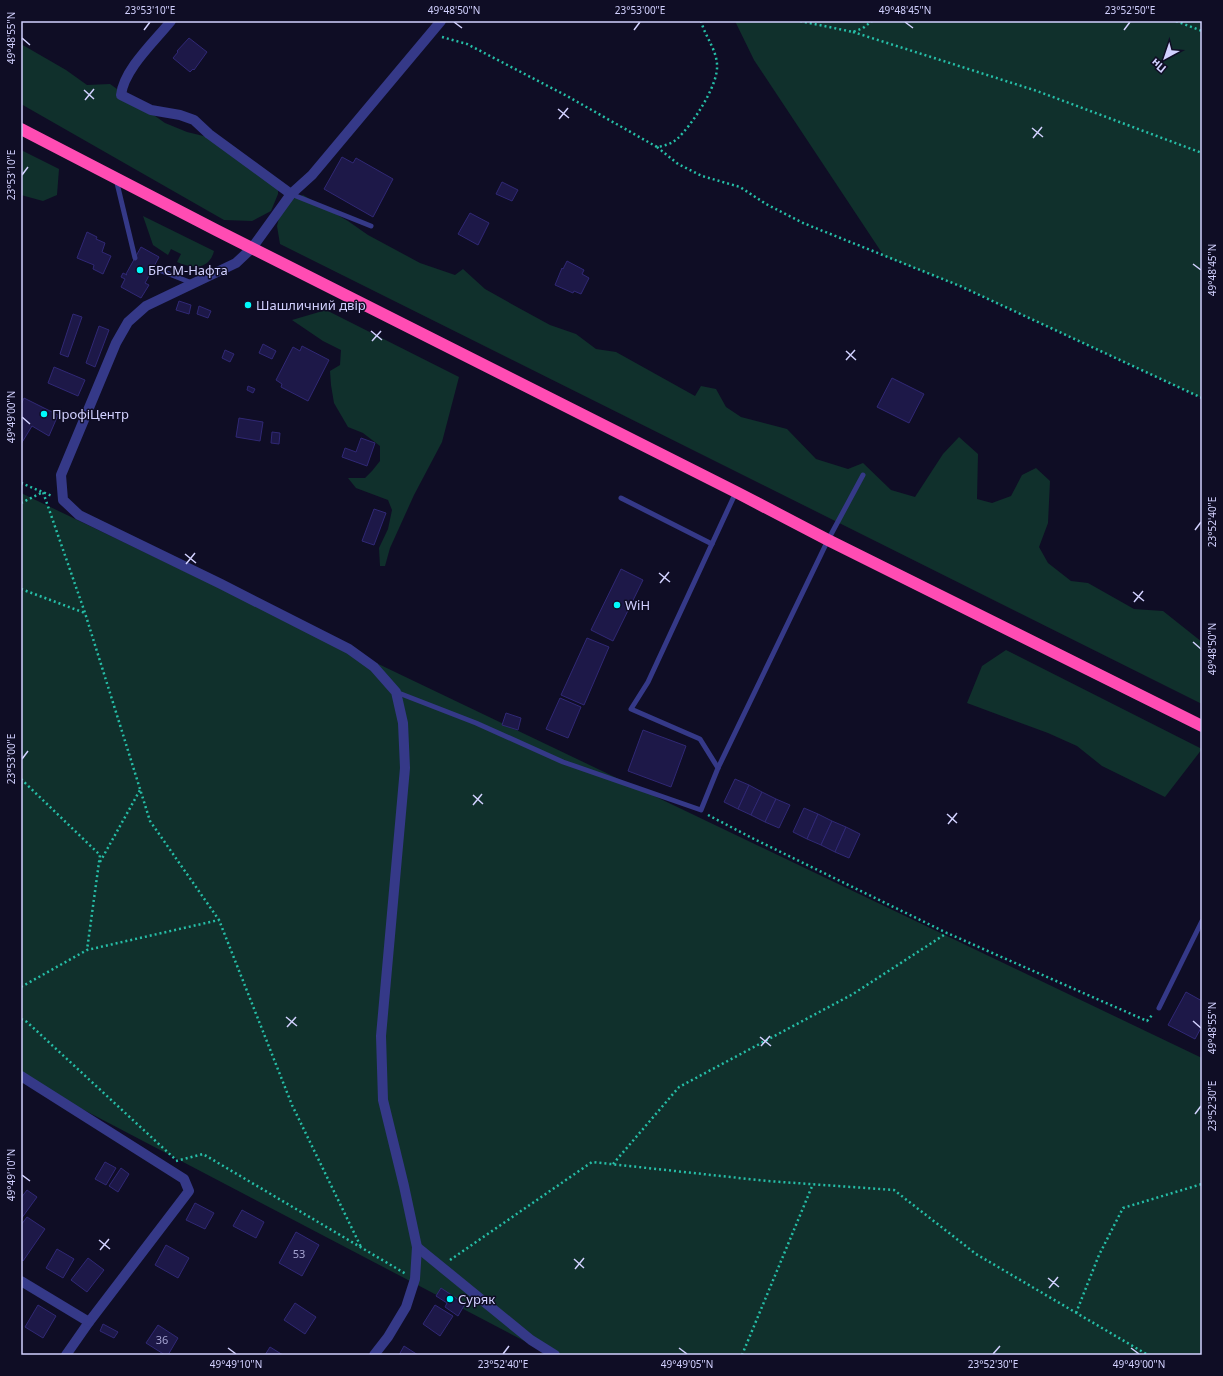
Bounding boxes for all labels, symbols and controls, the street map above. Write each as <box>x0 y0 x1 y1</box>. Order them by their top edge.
text: 23°53'10"E <box>125 3 175 17</box>
text: 49°48'50"N <box>428 3 480 17</box>
text: 23°53'00"E <box>615 3 665 17</box>
text: 49°48'45"N <box>879 3 931 17</box>
text: 23°52'50"E <box>1105 3 1155 17</box>
text: 49°48'55"N <box>4 12 18 64</box>
north arrow <box>1145 38 1185 78</box>
text: Пн <box>1147 55 1169 77</box>
text: 23°53'10"E <box>4 150 18 200</box>
text: 49°48'45"N <box>1205 244 1219 296</box>
place label: БРСМ-Нафта <box>148 261 228 279</box>
marker: БРСМ-Нафта <box>135 265 145 275</box>
place label: Шашличний двір <box>256 296 366 314</box>
marker: Шашличний двір <box>243 300 253 310</box>
text: 49°49'00"N <box>4 391 18 443</box>
place label: ПрофіЦентр <box>52 405 129 423</box>
marker: ПрофіЦентр <box>39 409 49 419</box>
text: 23°52'40"E <box>1205 497 1219 547</box>
place label: WiH <box>625 596 650 614</box>
marker: WiH <box>612 600 622 610</box>
text: 49°48'50"N <box>1205 623 1219 675</box>
text: 23°53'00"E <box>4 734 18 784</box>
text: 49°48'55"N <box>1205 1002 1219 1054</box>
text: 23°52'30"E <box>1205 1081 1219 1131</box>
text: 49°49'10"N <box>4 1149 18 1201</box>
house number: 53 <box>293 1246 305 1261</box>
place label: Суряк <box>458 1290 495 1308</box>
marker: Суряк <box>445 1294 455 1304</box>
house number: 36 <box>156 1332 168 1347</box>
text: 49°49'10"N <box>210 1357 262 1371</box>
text: 23°52'40"E <box>478 1357 528 1371</box>
text: 49°49'05"N <box>661 1357 713 1371</box>
text: 23°52'30"E <box>968 1357 1018 1371</box>
text: 49°49'00"N <box>1113 1357 1165 1371</box>

